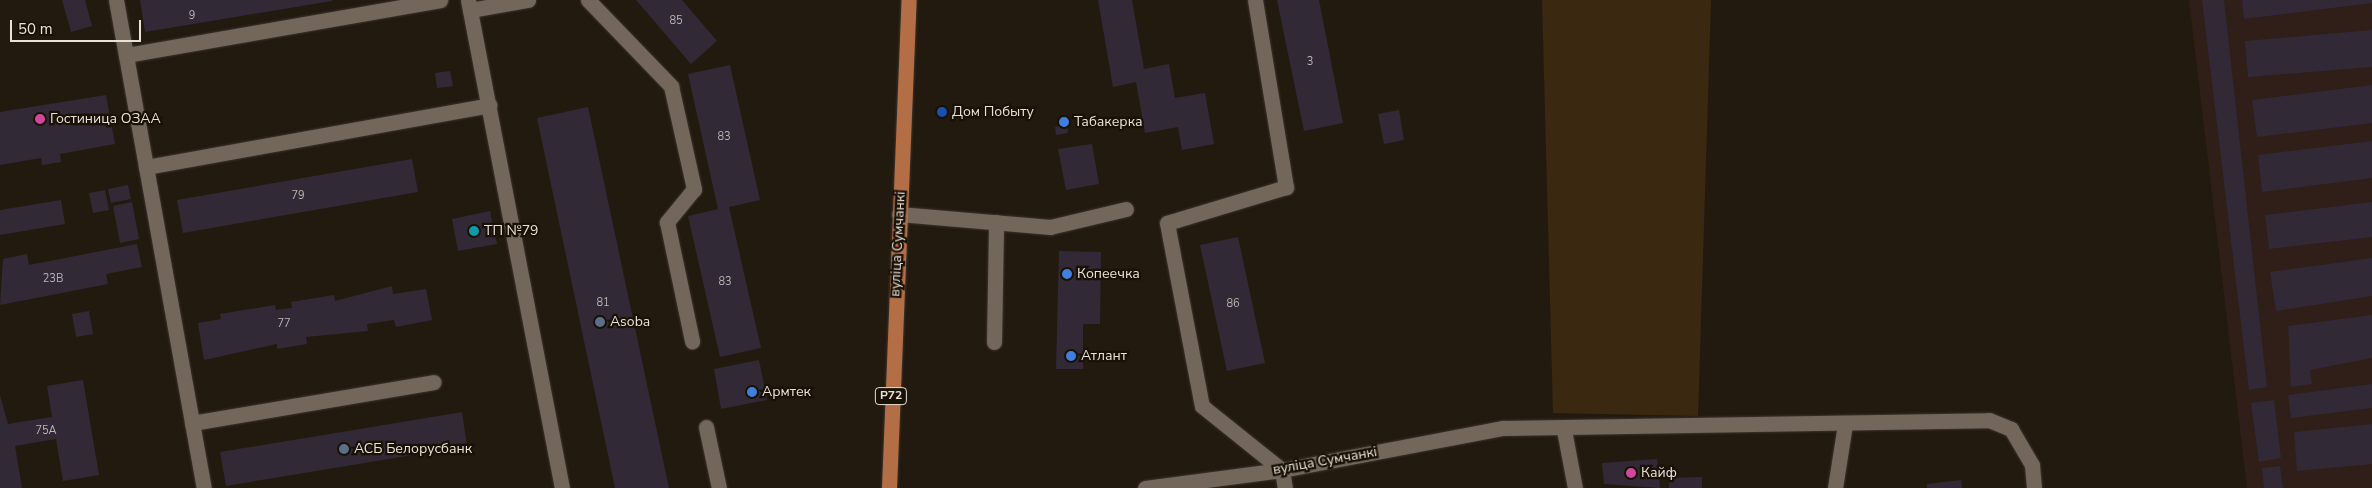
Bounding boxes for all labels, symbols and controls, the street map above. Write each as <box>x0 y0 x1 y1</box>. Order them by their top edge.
house number: 9 <box>189 9 195 23</box>
scale bar <box>12 10 144 42</box>
house number: 85 <box>669 14 683 28</box>
text: 50 m <box>18 19 53 39</box>
house number: 3 <box>1307 55 1313 69</box>
place label: Дом Побыту <box>952 104 1034 120</box>
marker: Дом Побыту <box>936 106 948 118</box>
place label: Гостиница ОЗАА <box>50 111 161 127</box>
marker: Гостиница ОЗАА <box>34 113 46 125</box>
place label: Табакерка <box>1074 114 1143 130</box>
marker: Табакерка <box>1058 116 1070 128</box>
house number: 83 <box>717 130 731 144</box>
house number: 79 <box>291 189 305 203</box>
street label: вуліца Сумчанкі <box>887 191 909 297</box>
place label: ТП №79 <box>484 223 539 239</box>
marker: ТП №79 <box>468 225 480 237</box>
place label: Копеечка <box>1077 266 1140 282</box>
marker: Копеечка <box>1061 268 1073 280</box>
house number: 23В <box>43 272 63 286</box>
house number: 83 <box>718 275 732 289</box>
house number: 81 <box>596 296 610 310</box>
house number: 86 <box>1226 297 1240 311</box>
place label: Asoba <box>610 314 650 330</box>
marker: Asoba <box>594 316 606 328</box>
house number: 77 <box>277 317 291 331</box>
place label: Атлант <box>1081 348 1127 364</box>
marker: Атлант <box>1065 350 1077 362</box>
place label: Армтек <box>762 384 811 400</box>
marker: Армтек <box>746 386 758 398</box>
road number: Р72 <box>875 386 907 406</box>
house number: 75А <box>35 424 57 438</box>
place label: АСБ Белорусбанк <box>354 441 472 457</box>
marker: АСБ Белорусбанк <box>338 443 350 455</box>
street label: вуліца Сумчанкі <box>1272 444 1378 478</box>
place label: Кайф <box>1641 465 1677 481</box>
marker: Кайф <box>1625 467 1637 479</box>

